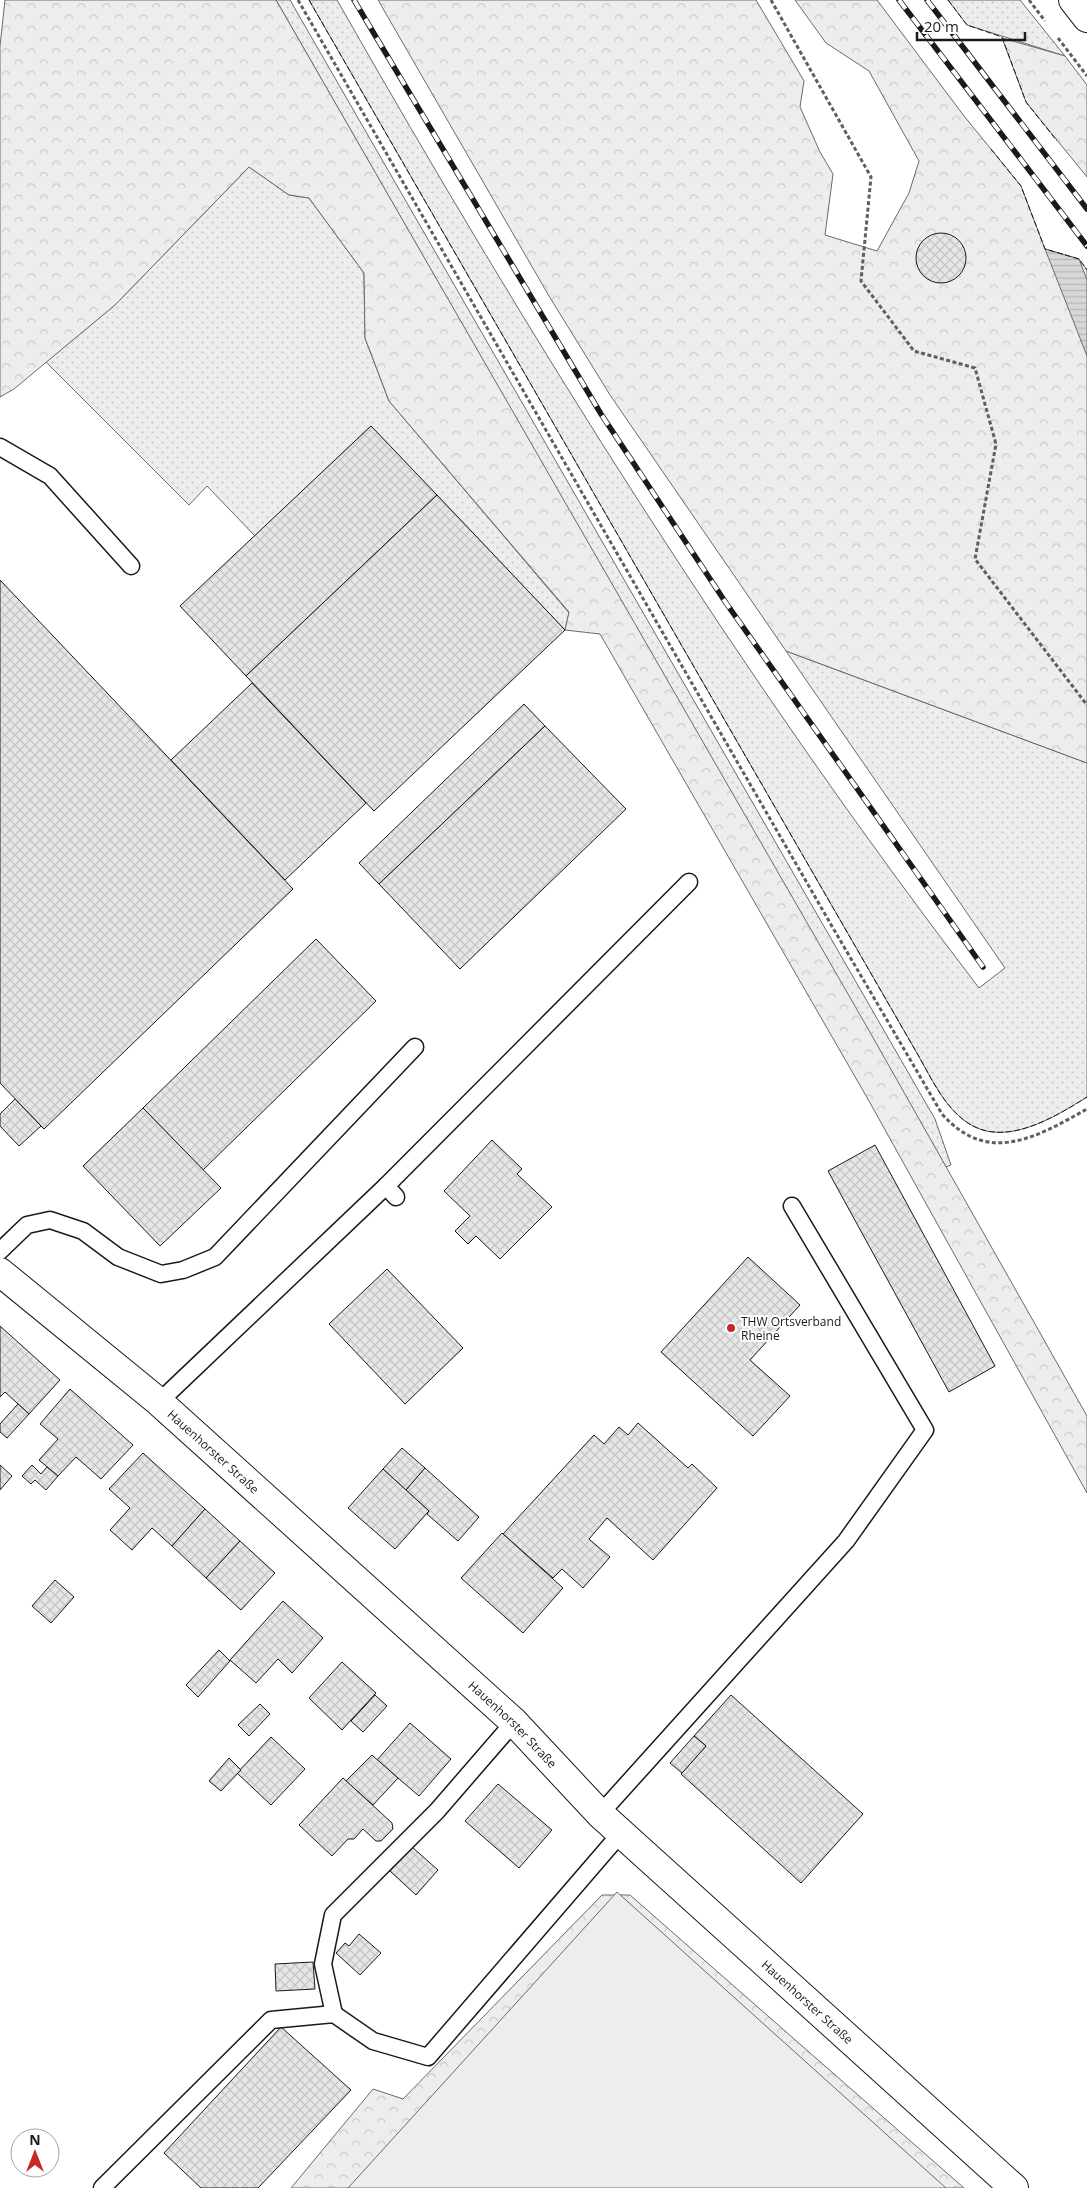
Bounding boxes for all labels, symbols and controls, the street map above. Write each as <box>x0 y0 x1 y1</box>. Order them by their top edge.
scale bar <box>917 10 1024 42</box>
text: 20 m <box>924 16 959 36</box>
place label: THW Ortsverband Rheine <box>741 1313 841 1344</box>
marker: THW Ortsverband Rheine <box>725 1322 737 1334</box>
street label: Hauenhorster Straße <box>164 1405 263 1497</box>
street label: Hauenhorster Straße <box>465 1677 561 1772</box>
street label: Hauenhorster Straße <box>758 1956 857 2048</box>
north arrow <box>10 2128 60 2178</box>
text: N <box>29 2130 41 2149</box>

